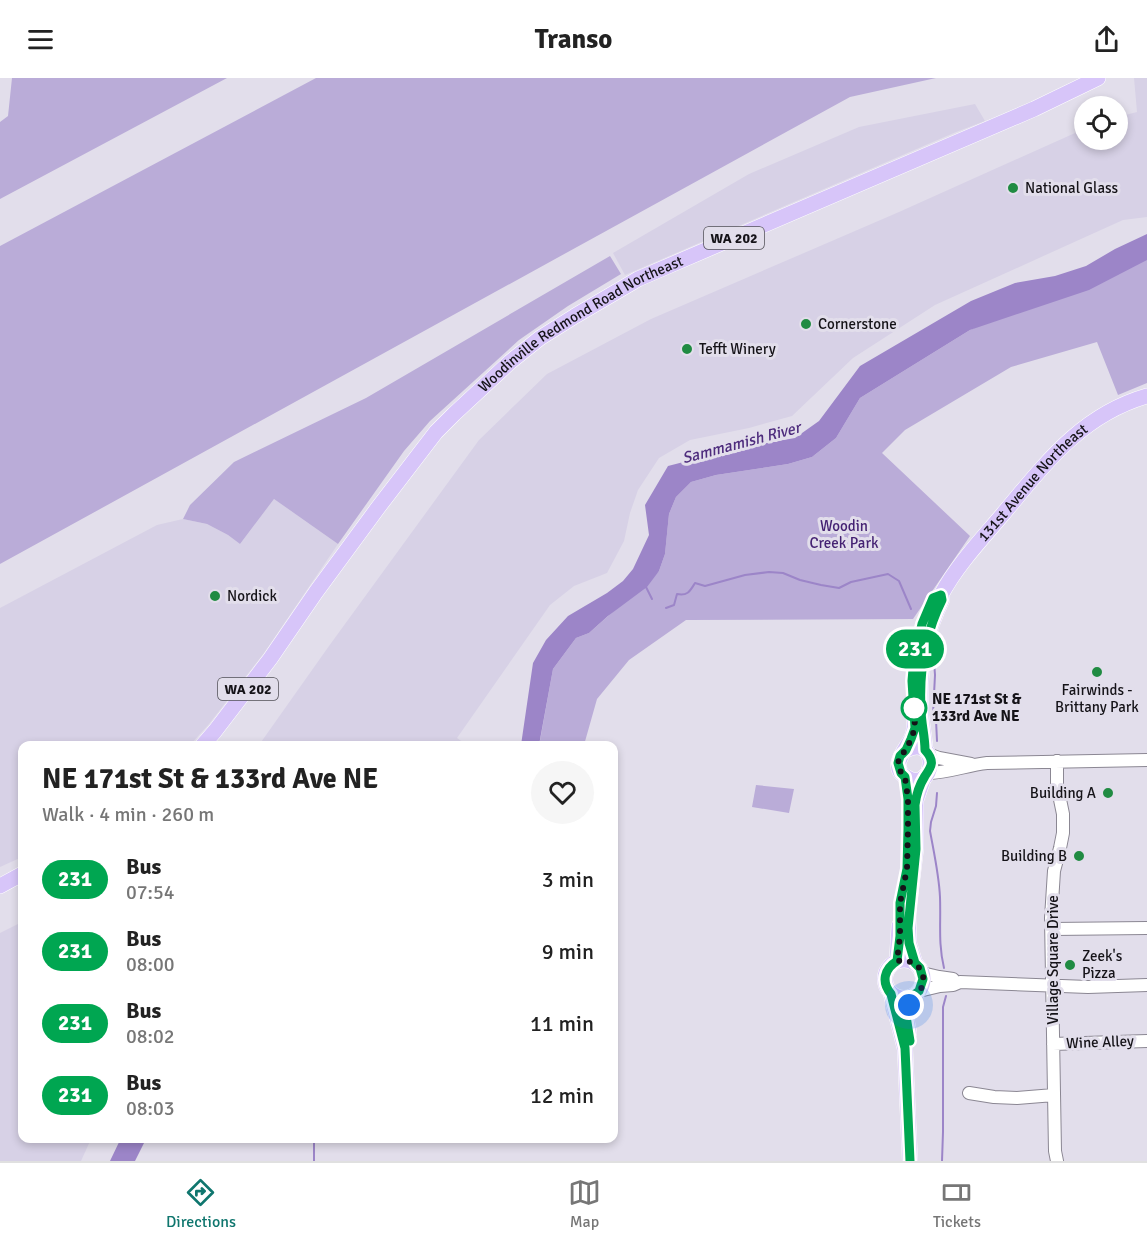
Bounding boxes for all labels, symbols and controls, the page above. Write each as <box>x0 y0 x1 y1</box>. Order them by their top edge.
icon: menu <box>24 23 57 56</box>
text: Transo <box>535 23 612 56</box>
icon: share <box>1090 23 1123 56</box>
map controls <box>1074 96 1128 150</box>
button: locate <box>1074 96 1128 150</box>
place label: National Glass <box>1025 179 1119 197</box>
marker: National Glass <box>1006 181 1020 195</box>
road number: WA 202 <box>704 227 764 249</box>
street label: Woodinville Redmond Road Northeast <box>474 252 686 396</box>
place label: Cornerstone <box>818 315 897 333</box>
marker: Cornerstone <box>799 317 813 331</box>
place label: Tefft Winery <box>699 340 776 358</box>
marker: Tefft Winery <box>680 342 694 356</box>
water label: Sammamish River <box>680 417 805 468</box>
street label: 131st Avenue Northeast <box>974 420 1091 545</box>
park label: Woodin Creek Park <box>810 517 879 552</box>
place label: Nordick <box>227 587 277 605</box>
marker: Nordick <box>208 589 222 603</box>
line badge: 231 <box>880 630 950 668</box>
text: 231 <box>898 636 932 662</box>
marker: Fairwinds - Brittany Park <box>1090 665 1104 679</box>
road number: WA 202 <box>218 678 278 700</box>
place label: Fairwinds - Brittany Park <box>1055 681 1139 716</box>
place label: NE 171st St & 133rd Ave NE <box>932 690 1021 725</box>
marker: NE 171st St & 133rd Ave NE <box>901 695 927 721</box>
button: heart <box>531 761 594 824</box>
text: NE 171st St & 133rd Ave NE <box>42 762 378 796</box>
place label: Building A <box>1030 784 1096 802</box>
marker: Building A <box>1101 786 1115 800</box>
text: Walk · 4 min · 260 m <box>42 802 214 827</box>
place label: Building B <box>1001 847 1067 865</box>
marker: Building B <box>1072 849 1086 863</box>
text: Bus <box>126 853 161 880</box>
text: 231 <box>58 866 92 892</box>
text: 3 min <box>542 866 594 893</box>
text: 07:54 <box>126 880 175 905</box>
street label: Village Square Drive <box>1044 895 1062 1025</box>
text: Bus <box>126 925 161 952</box>
text: 231 <box>58 938 92 964</box>
text: 9 min <box>542 938 594 965</box>
place label: Zeek's Pizza <box>1082 947 1123 982</box>
text: 08:00 <box>126 952 175 977</box>
marker: Zeek's Pizza <box>1063 958 1077 972</box>
your location <box>894 990 924 1020</box>
text: Bus <box>126 997 161 1024</box>
text: 231 <box>58 1010 92 1036</box>
text: 11 min <box>530 1010 594 1037</box>
text: 08:02 <box>126 1024 175 1049</box>
street label: Wine Alley <box>1066 1032 1134 1052</box>
text: Bus <box>126 1069 161 1096</box>
text: 231 <box>58 1082 92 1108</box>
text: 12 min <box>530 1082 594 1109</box>
text: 08:03 <box>126 1096 175 1121</box>
tab: Directions <box>166 1176 236 1232</box>
tab: Map <box>568 1176 601 1232</box>
tab: Tickets <box>933 1176 981 1232</box>

